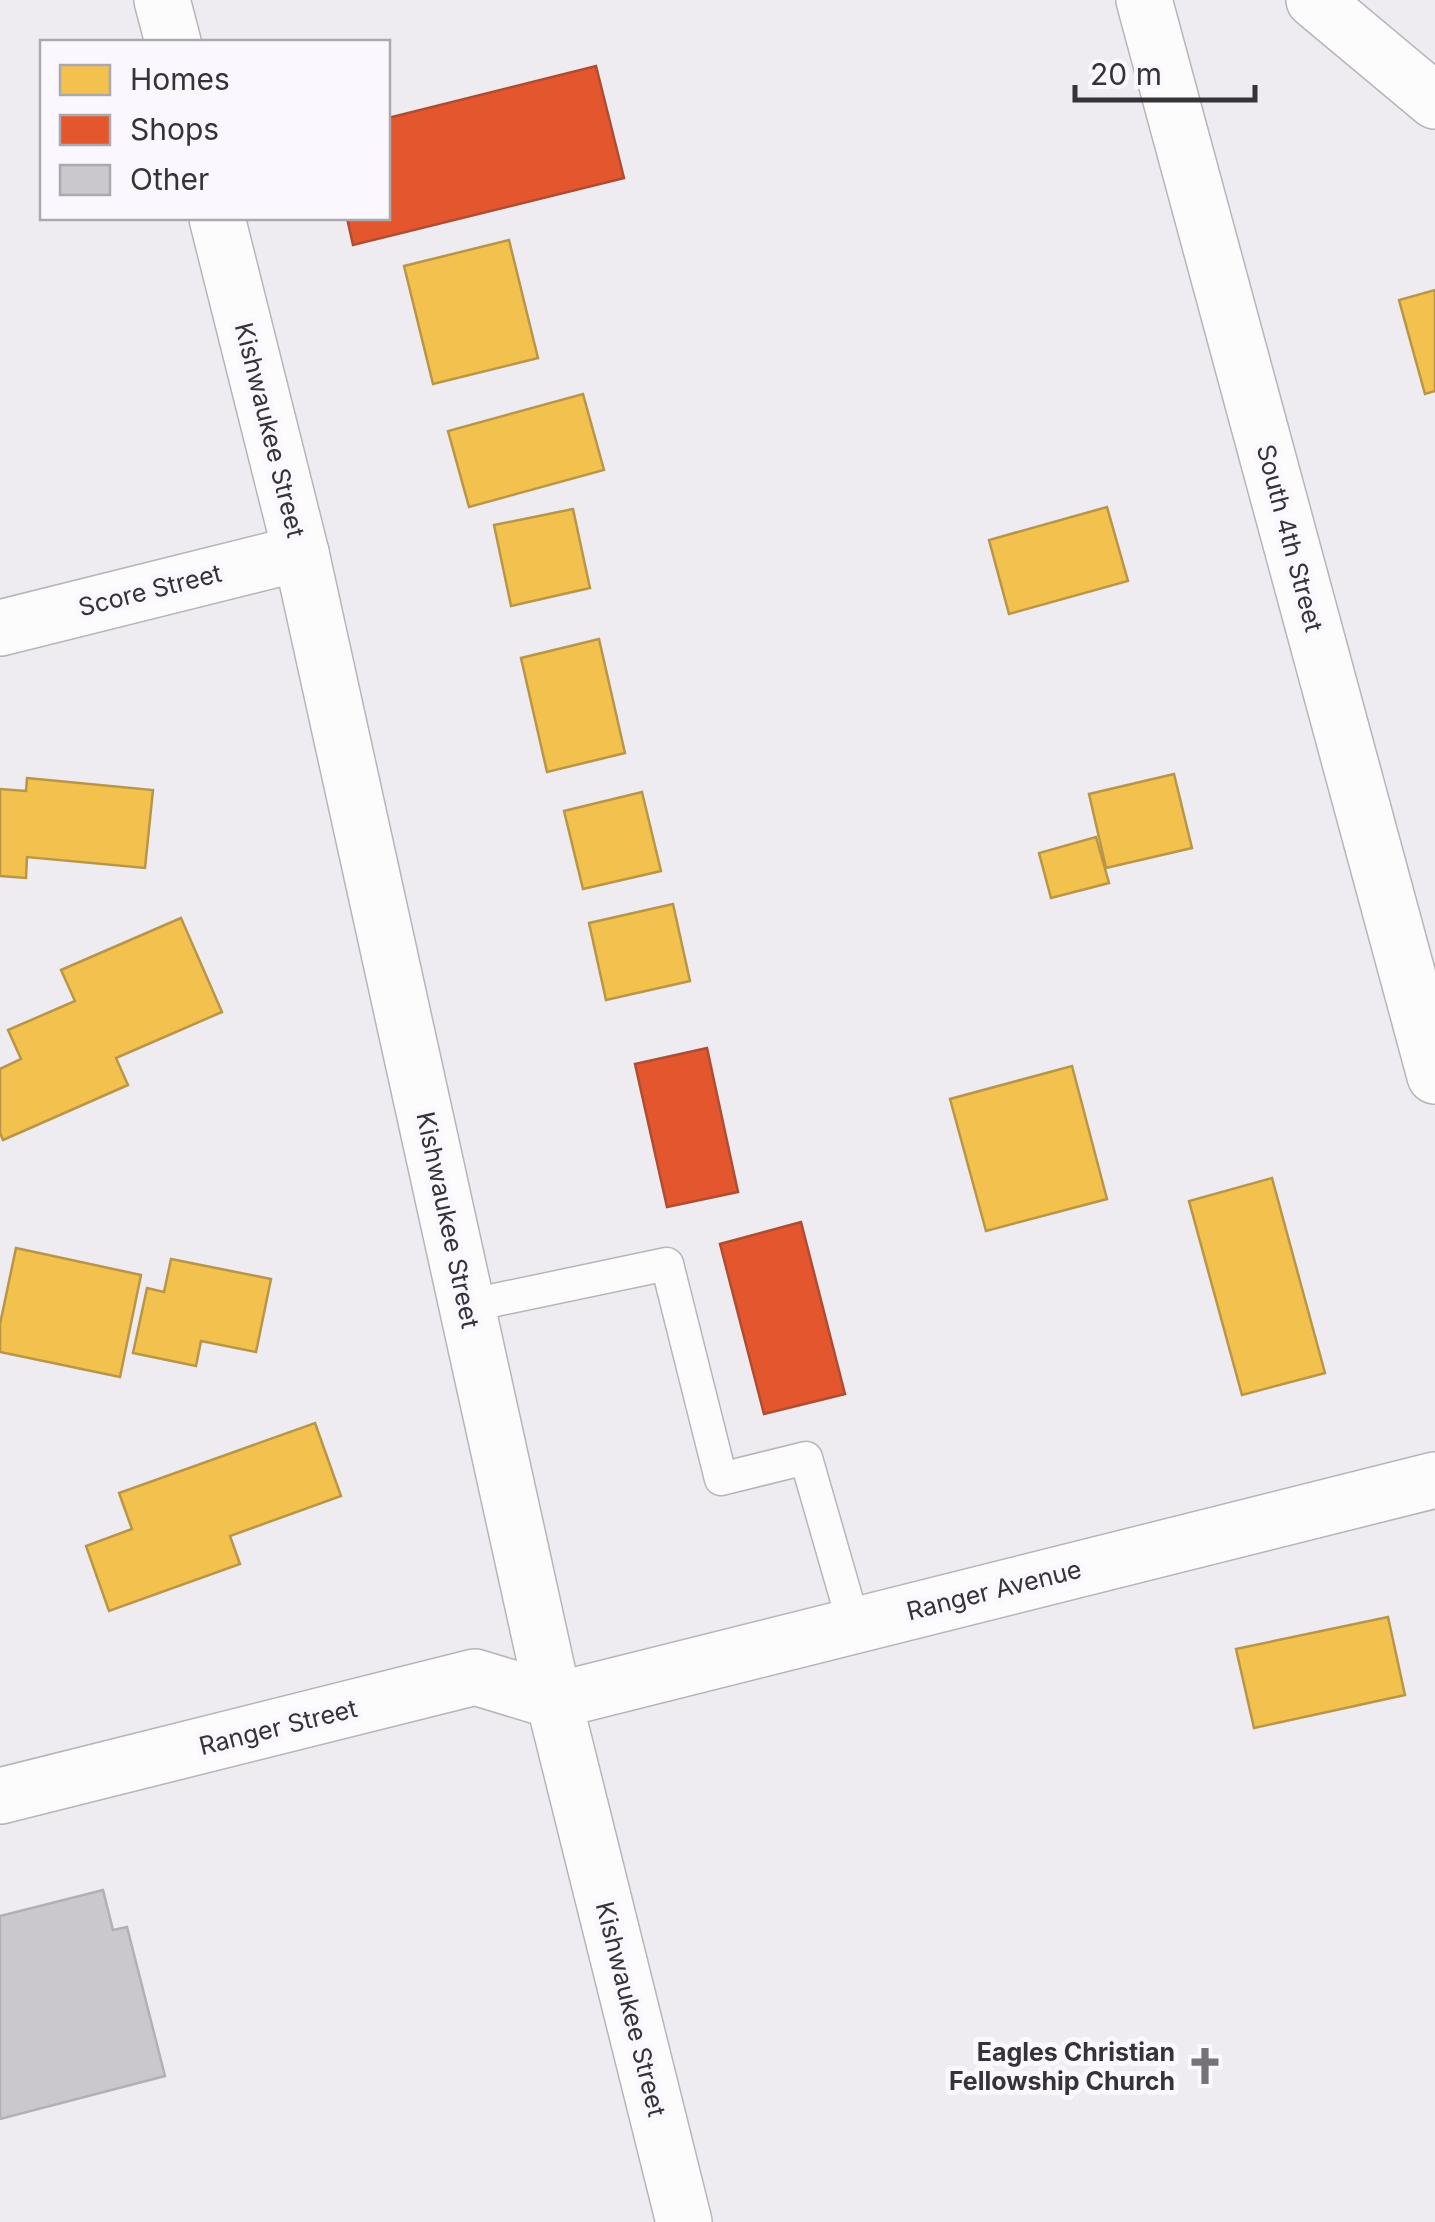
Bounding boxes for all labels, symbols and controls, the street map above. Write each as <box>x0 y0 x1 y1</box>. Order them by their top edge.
legend <box>40 40 390 220</box>
scale bar <box>1075 40 1255 102</box>
text: 20 m <box>1090 56 1162 92</box>
text: Homes <box>130 61 230 97</box>
text: Shops <box>130 111 219 147</box>
text: Other <box>130 161 209 197</box>
street label: Kishwaukee Street <box>229 319 311 541</box>
street label: South 4th Street <box>1251 441 1329 635</box>
street label: Score Street <box>75 558 225 622</box>
street label: Kishwaukee Street <box>410 1109 486 1331</box>
street label: Ranger Avenue <box>904 1554 1084 1626</box>
street label: Ranger Street <box>196 1693 360 1761</box>
street label: Kishwaukee Street <box>590 1898 672 2120</box>
place label: Eagles Christian Fellowship Church <box>949 2037 1175 2096</box>
church icon: Eagles Christian Fellowship Church <box>1184 2045 1226 2087</box>

